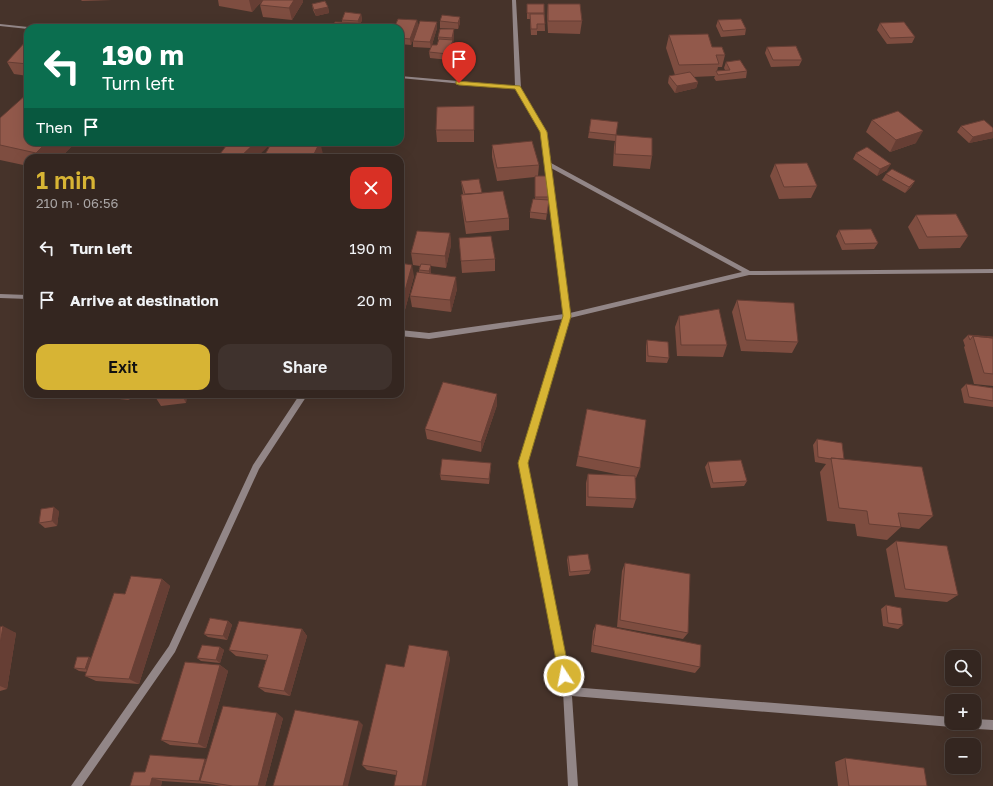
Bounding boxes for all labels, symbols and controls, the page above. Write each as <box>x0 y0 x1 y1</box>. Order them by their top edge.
text: 190 m <box>102 38 184 71</box>
icon: left <box>36 40 88 92</box>
pin <box>442 42 476 83</box>
icon: arrive <box>448 48 470 70</box>
text: Turn left <box>102 72 175 94</box>
icon: arrive <box>80 116 102 138</box>
text: Then <box>36 118 72 136</box>
text: 1 min <box>36 165 96 194</box>
button: close <box>350 167 392 209</box>
text: 210 m · 06:56 <box>36 195 118 211</box>
icon: left <box>36 237 58 259</box>
text: Turn left <box>70 239 132 257</box>
text: 190 m <box>349 239 392 257</box>
icon: arrive <box>36 289 58 311</box>
text: Arrive at destination <box>70 291 219 309</box>
text: 20 m <box>357 291 392 309</box>
button: Exit <box>36 344 210 390</box>
button: Share <box>218 344 392 390</box>
map controls <box>945 650 981 774</box>
button: search <box>945 650 981 686</box>
position arrow <box>543 655 585 697</box>
button: + <box>945 694 981 730</box>
button: − <box>945 738 981 774</box>

